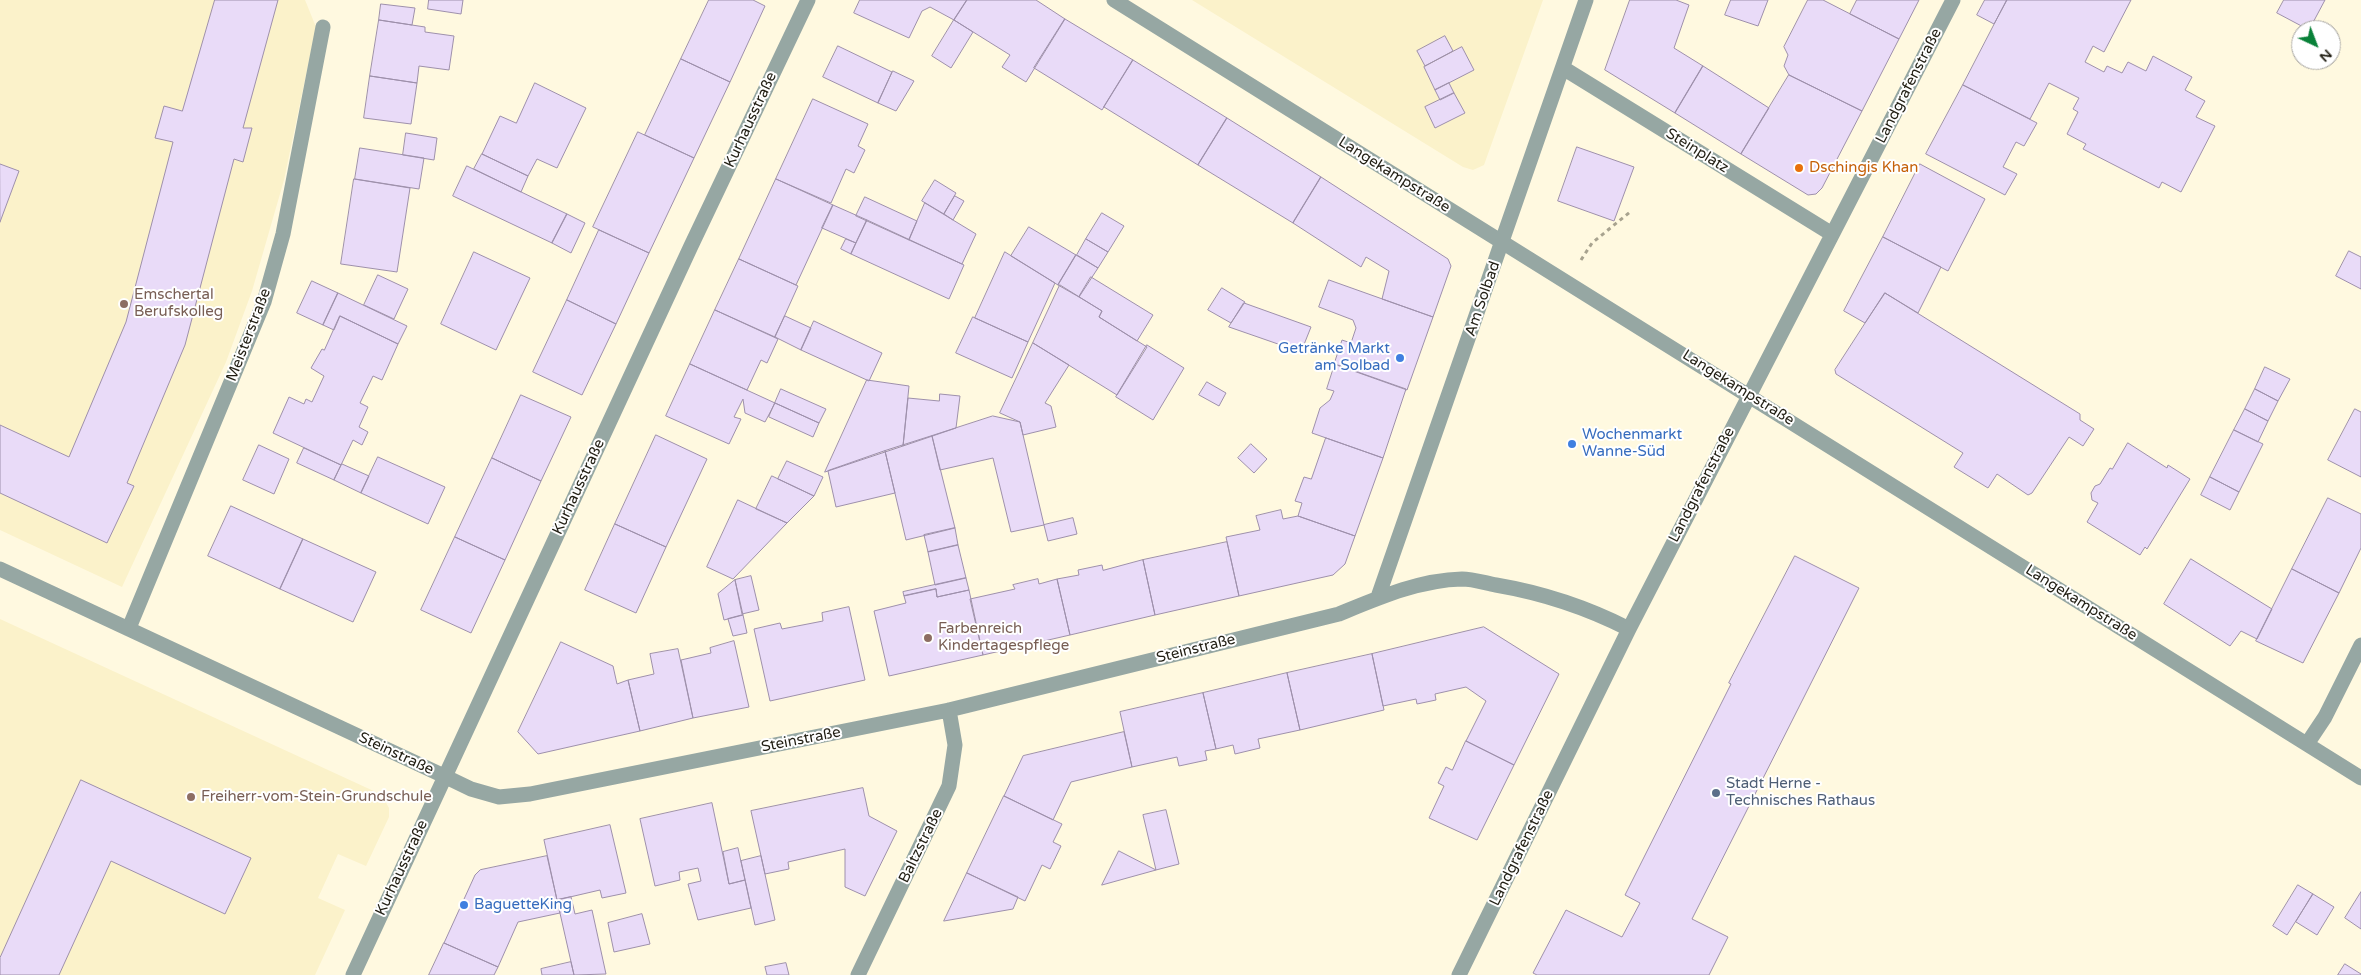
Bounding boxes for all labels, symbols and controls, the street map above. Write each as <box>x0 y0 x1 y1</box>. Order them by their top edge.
north arrow <box>2291 20 2341 70</box>
street label: Landgrafenstraße <box>1872 25 1946 147</box>
text: N <box>2316 46 2336 66</box>
street label: Kurhausstraße <box>721 69 781 171</box>
street label: Steinplatz <box>1662 125 1732 177</box>
street label: Langekampstraße <box>1335 133 1453 217</box>
place label: Dschingis Khan <box>1809 159 1918 177</box>
marker: Dschingis Khan <box>1793 162 1805 174</box>
street label: Am Solbad <box>1462 259 1504 339</box>
place label: Emschertal Berufskolleg <box>134 286 223 321</box>
street label: Meisterstraße <box>223 286 275 384</box>
marker: Emschertal Berufskolleg <box>118 298 130 310</box>
place label: Getränke Markt am Solbad <box>1278 340 1390 375</box>
street label: Langekampstraße <box>1679 346 1797 430</box>
marker: Getränke Markt am Solbad <box>1394 352 1406 364</box>
street label: Landgrafenstraße <box>1665 424 1739 546</box>
place label: Wochenmarkt Wanne-Süd <box>1582 426 1682 461</box>
street label: Kurhausstraße <box>549 436 609 538</box>
marker: Wochenmarkt Wanne-Süd <box>1566 438 1578 450</box>
street label: Langekampstraße <box>2022 561 2140 645</box>
place label: Farbenreich Kindertagespflege <box>938 620 1069 655</box>
street label: Steinstraße <box>1155 631 1237 667</box>
marker: Farbenreich Kindertagespflege <box>922 632 934 644</box>
street label: Steinstraße <box>760 723 842 757</box>
street label: Steinstraße <box>356 729 436 779</box>
place label: Stadt Herne - Technisches Rathaus <box>1726 775 1875 810</box>
street label: Landgrafenstraße <box>1486 787 1558 909</box>
marker: Stadt Herne - Technisches Rathaus <box>1710 787 1722 799</box>
place label: Freiherr-vom-Stein-Grundschule <box>201 788 432 806</box>
marker: Freiherr-vom-Stein-Grundschule <box>185 791 197 803</box>
street label: Baltzstraße <box>895 806 947 886</box>
street label: Kurhausstraße <box>372 817 432 919</box>
place label: BaguetteKing <box>474 896 572 914</box>
marker: BaguetteKing <box>458 899 470 911</box>

